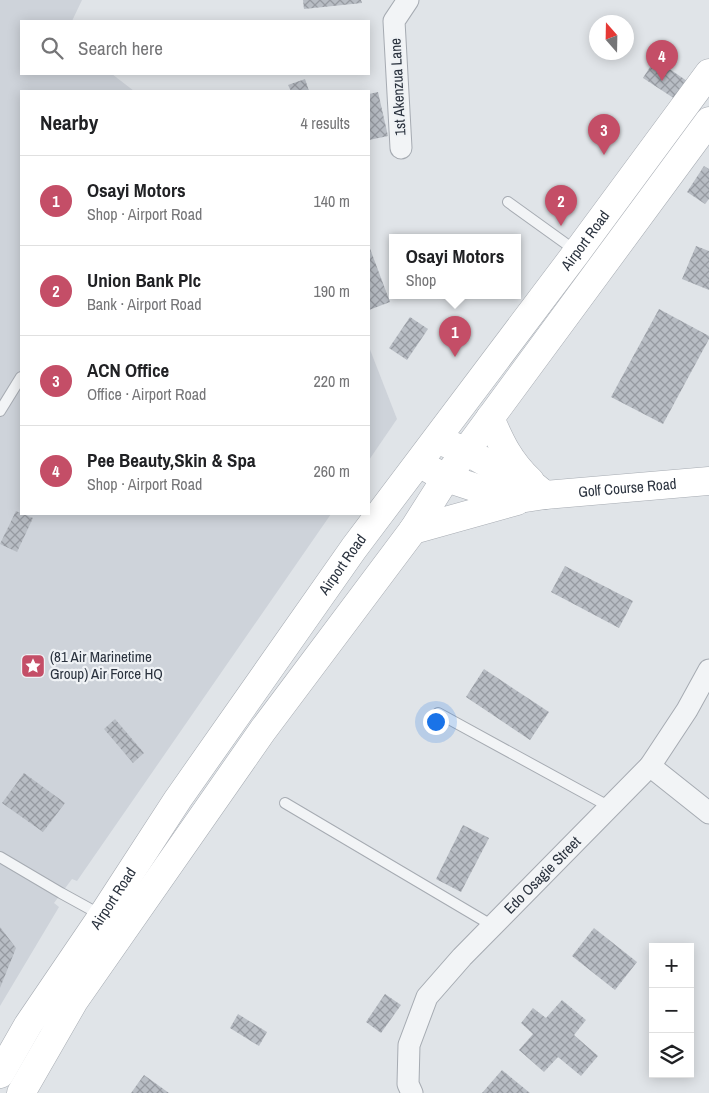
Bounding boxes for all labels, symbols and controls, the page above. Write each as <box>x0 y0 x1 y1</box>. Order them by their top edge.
north arrow <box>589 15 634 60</box>
search box <box>20 20 370 75</box>
icon: search <box>38 34 66 62</box>
text: Search here <box>78 35 163 61</box>
street label: 1st Akenzua Lane <box>384 37 411 136</box>
pin: 4 <box>646 40 678 81</box>
text: Nearby <box>40 108 98 137</box>
text: 4 results <box>300 112 350 134</box>
pin: 3 <box>588 114 620 155</box>
text: Osayi Motors <box>87 177 186 203</box>
pin: 2 <box>545 185 577 226</box>
text: 1 <box>52 190 60 212</box>
text: 140 m <box>314 190 350 212</box>
text: Shop · Airport Road <box>87 203 202 225</box>
street label: Airport Road <box>555 206 614 275</box>
popup <box>389 234 521 299</box>
text: Osayi Motors <box>406 243 504 269</box>
text: Union Bank Plc <box>87 267 201 293</box>
text: Shop <box>406 269 436 291</box>
text: 2 <box>52 280 60 302</box>
text: 190 m <box>314 280 350 302</box>
text: Bank · Airport Road <box>87 293 202 315</box>
pin: 1 <box>439 316 471 357</box>
text: ACN Office <box>87 357 169 383</box>
text: 3 <box>52 370 60 392</box>
text: 220 m <box>314 370 350 392</box>
text: Office · Airport Road <box>87 383 206 405</box>
text: Pee Beauty,Skin & Spa <box>87 447 256 473</box>
text: 4 <box>52 460 60 482</box>
text: 260 m <box>314 460 350 482</box>
text: Shop · Airport Road <box>87 473 202 495</box>
street label: Golf Course Road <box>577 473 677 502</box>
street label: Airport Road <box>313 530 371 600</box>
place label: (81 Air Marinetime Group) Air Force HQ <box>50 646 163 684</box>
place icon: (81 Air Marinetime Group) Air Force HQ <box>20 653 46 679</box>
your location <box>423 709 449 735</box>
street label: Edo Osagie Street <box>499 831 586 918</box>
street label: Airport Road <box>84 863 141 934</box>
map controls <box>649 943 694 1078</box>
button: + <box>649 943 694 988</box>
button: − <box>649 988 694 1033</box>
button: layers <box>649 1033 694 1078</box>

